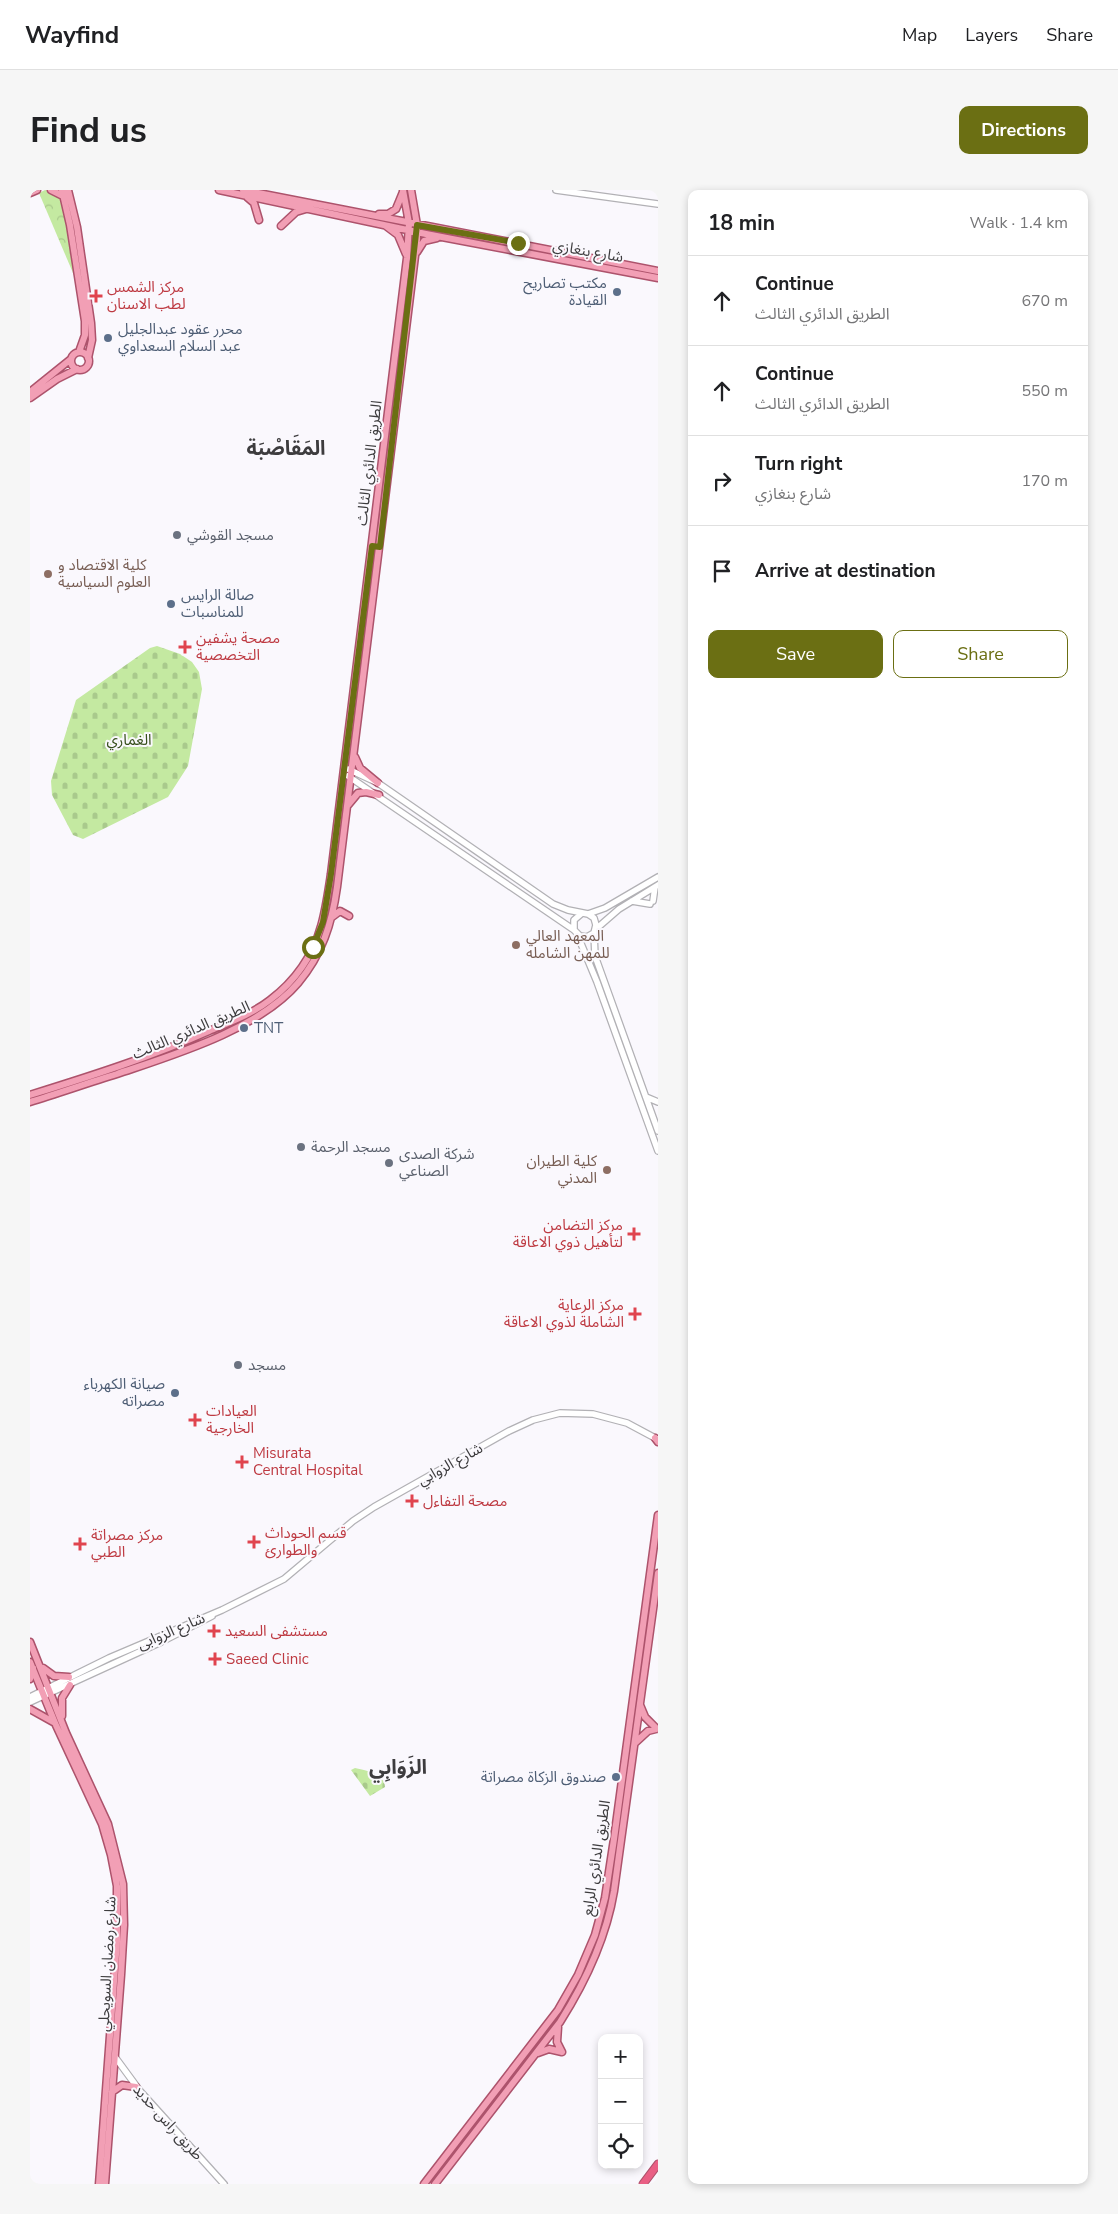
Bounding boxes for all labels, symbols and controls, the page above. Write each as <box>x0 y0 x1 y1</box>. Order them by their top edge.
text: Wayfind <box>25 19 119 51</box>
text: Map <box>902 23 937 47</box>
text: Layers <box>965 23 1018 47</box>
text: Share <box>1046 23 1093 47</box>
button: Directions <box>959 106 1088 154</box>
text: Find us <box>30 107 147 154</box>
text: 18 min <box>708 209 775 237</box>
text: Walk · 1.4 km <box>970 212 1068 234</box>
route end <box>507 232 530 255</box>
street label: شارع بنغازي <box>551 235 625 269</box>
text: Continue <box>755 271 834 297</box>
place label: مكتب تصاريح القيادة <box>523 273 607 310</box>
place label: مركز الشمس لطب الاسنان <box>107 277 186 314</box>
marker: مكتب تصاريح القيادة <box>611 286 623 298</box>
icon: ahead <box>708 287 736 315</box>
marker: مركز الشمس لطب الاسنان <box>89 289 103 303</box>
text: 670 m <box>1021 290 1068 312</box>
text: الطريق الدائري الثالث <box>755 303 889 325</box>
place label: محرر عقود عبدالجليل عبد السلام السعداوي <box>118 319 243 357</box>
marker: محرر عقود عبدالجليل عبد السلام السعداوي <box>102 332 114 344</box>
text: Continue <box>755 361 834 387</box>
icon: ahead <box>708 377 736 405</box>
text: 550 m <box>1021 380 1068 402</box>
text: الطريق الدائري الثالث <box>755 393 889 415</box>
street label: الطريق الدائري الثالث <box>351 399 388 527</box>
district label: المَقَاصْبَة <box>246 434 326 462</box>
text: Turn right <box>755 451 842 477</box>
icon: right <box>708 467 736 495</box>
text: 170 m <box>1021 470 1068 492</box>
text: شارع بنغازي <box>755 483 831 505</box>
place label: مسجد القوشي <box>187 525 274 546</box>
marker: مسجد القوشي <box>171 529 183 541</box>
place label: كلية الاقتصاد و العلوم السياسية <box>58 555 151 593</box>
icon: arrive <box>708 557 736 585</box>
text: Arrive at destination <box>755 558 936 584</box>
marker: كلية الاقتصاد و العلوم السياسية <box>42 568 54 580</box>
place label: صالة الرايس للمناسبات <box>181 585 254 622</box>
marker: صالة الرايس للمناسبات <box>165 598 177 610</box>
place label: مصحة يشفين التخصصية <box>196 628 280 665</box>
button: Save <box>708 630 883 678</box>
button: Share <box>893 630 1068 678</box>
marker: مصحة يشفين التخصصية <box>178 640 192 654</box>
park label: الغماري <box>106 730 152 751</box>
place label: المعهد العالي للمهن الشامله <box>526 926 610 963</box>
route start <box>302 936 325 959</box>
marker: المعهد العالي للمهن الشامله <box>510 939 522 951</box>
street label: الطريق الدائري الثالث <box>129 996 253 1065</box>
place label: TNT <box>254 1018 283 1038</box>
marker: TNT <box>238 1022 250 1034</box>
place label: مسجد الرحمة <box>311 1137 391 1157</box>
marker: مسجد الرحمة <box>295 1141 307 1153</box>
place label: شركة الصدى الصناعي <box>399 1144 475 1182</box>
place label: كلية الطيران المدني <box>526 1151 598 1189</box>
marker: شركة الصدى الصناعي <box>383 1157 395 1169</box>
marker: كلية الطيران المدني <box>601 1164 613 1176</box>
place label: مركز التضامن لتأهيل ذوي الاعاقة <box>513 1215 623 1253</box>
marker: مركز التضامن لتأهيل ذوي الاعاقة <box>627 1227 641 1241</box>
place label: مركز الرعاية الشاملة لذوي الاعاقة <box>504 1295 624 1333</box>
marker: مركز الرعاية الشاملة لذوي الاعاقة <box>628 1307 642 1321</box>
place label: مسجد <box>248 1355 286 1375</box>
marker: مسجد <box>232 1359 244 1371</box>
place label: صيانة الكهرباء مصراته <box>84 1374 165 1411</box>
marker: صيانة الكهرباء مصراته <box>169 1387 181 1399</box>
place label: العيادات الخارجية <box>206 1401 257 1438</box>
marker: العيادات الخارجية <box>188 1413 202 1427</box>
street label: شارع الزوابي <box>414 1438 487 1492</box>
place label: Misurata Central Hospital <box>253 1443 363 1480</box>
marker: Misurata Central Hospital <box>235 1455 249 1469</box>
place label: مصحة التفاءل <box>423 1491 507 1511</box>
marker: مصحة التفاءل <box>405 1494 419 1508</box>
place label: قسم الحوداث والطوارئ <box>265 1523 347 1560</box>
place label: مركز مصراتة الطبي <box>91 1525 163 1563</box>
marker: قسم الحوداث والطوارئ <box>247 1535 261 1549</box>
marker: مركز مصراتة الطبي <box>73 1537 87 1551</box>
street label: شارع الزوابى <box>134 1608 209 1656</box>
place label: مستشفى السعيد <box>225 1621 328 1641</box>
marker: مستشفى السعيد <box>207 1624 221 1638</box>
place label: Saeed Clinic <box>226 1649 309 1669</box>
marker: Saeed Clinic <box>208 1652 222 1666</box>
district label: الزَوَابِي <box>369 1754 427 1783</box>
place label: صندوق الزكاة مصراتة <box>481 1767 606 1787</box>
marker: صندوق الزكاة مصراتة <box>610 1771 622 1783</box>
street label: الطريق الدائري الرابع <box>577 1799 617 1918</box>
street label: شارع رمضان السويحلي <box>93 1896 123 2032</box>
map controls <box>598 2034 643 2169</box>
button: + <box>598 2034 643 2079</box>
button: − <box>598 2079 643 2124</box>
street label: طريق راس حديد <box>128 2080 208 2164</box>
button: locate <box>598 2124 643 2169</box>

